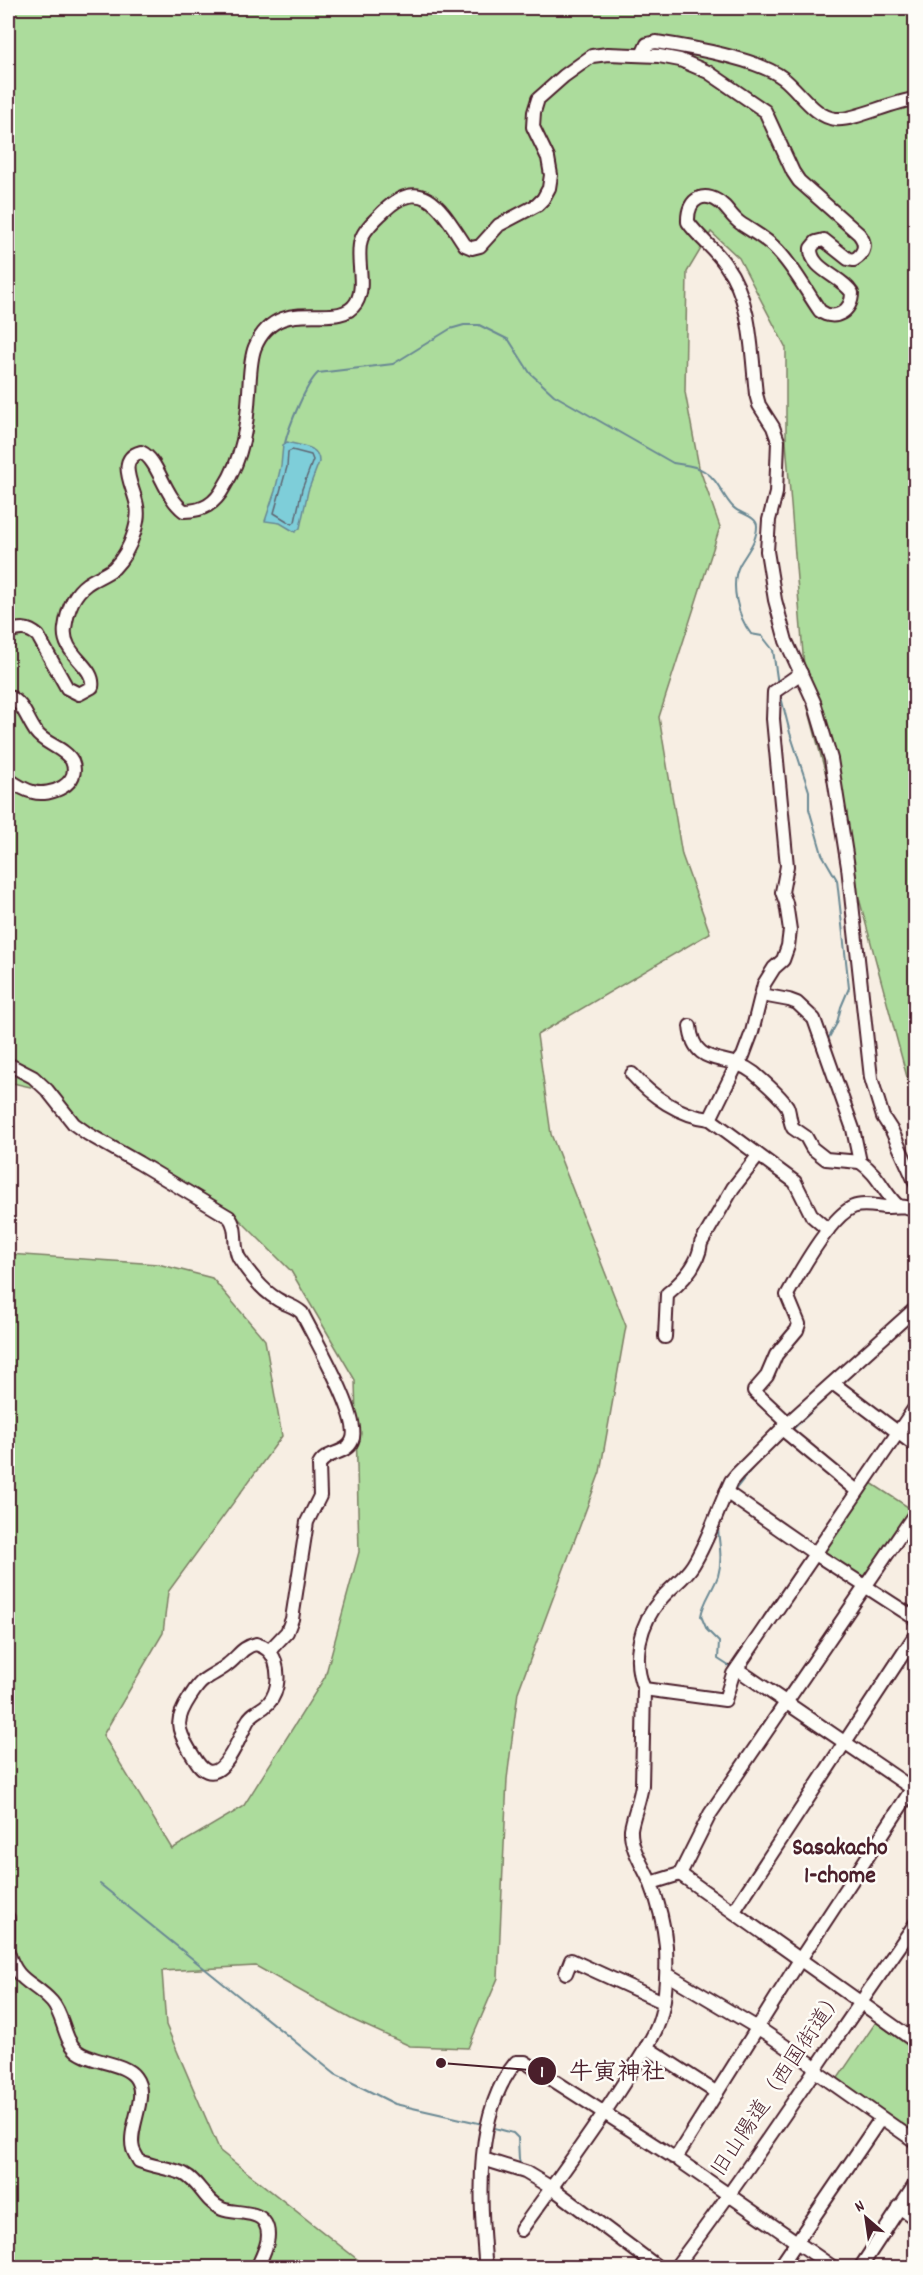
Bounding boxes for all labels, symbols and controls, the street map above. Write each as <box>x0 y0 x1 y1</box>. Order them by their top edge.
district label: Sasakacho 1-chome <box>792 1832 888 1894</box>
street label: 旧山陽道（西国街道） <box>705 1984 853 2184</box>
callout: 牛寅神社 <box>527 2050 677 2092</box>
text: 牛寅神社 <box>569 2057 665 2091</box>
text: 1 <box>540 2061 544 2086</box>
north arrow <box>836 2188 896 2248</box>
text: N <box>851 2195 869 2219</box>

